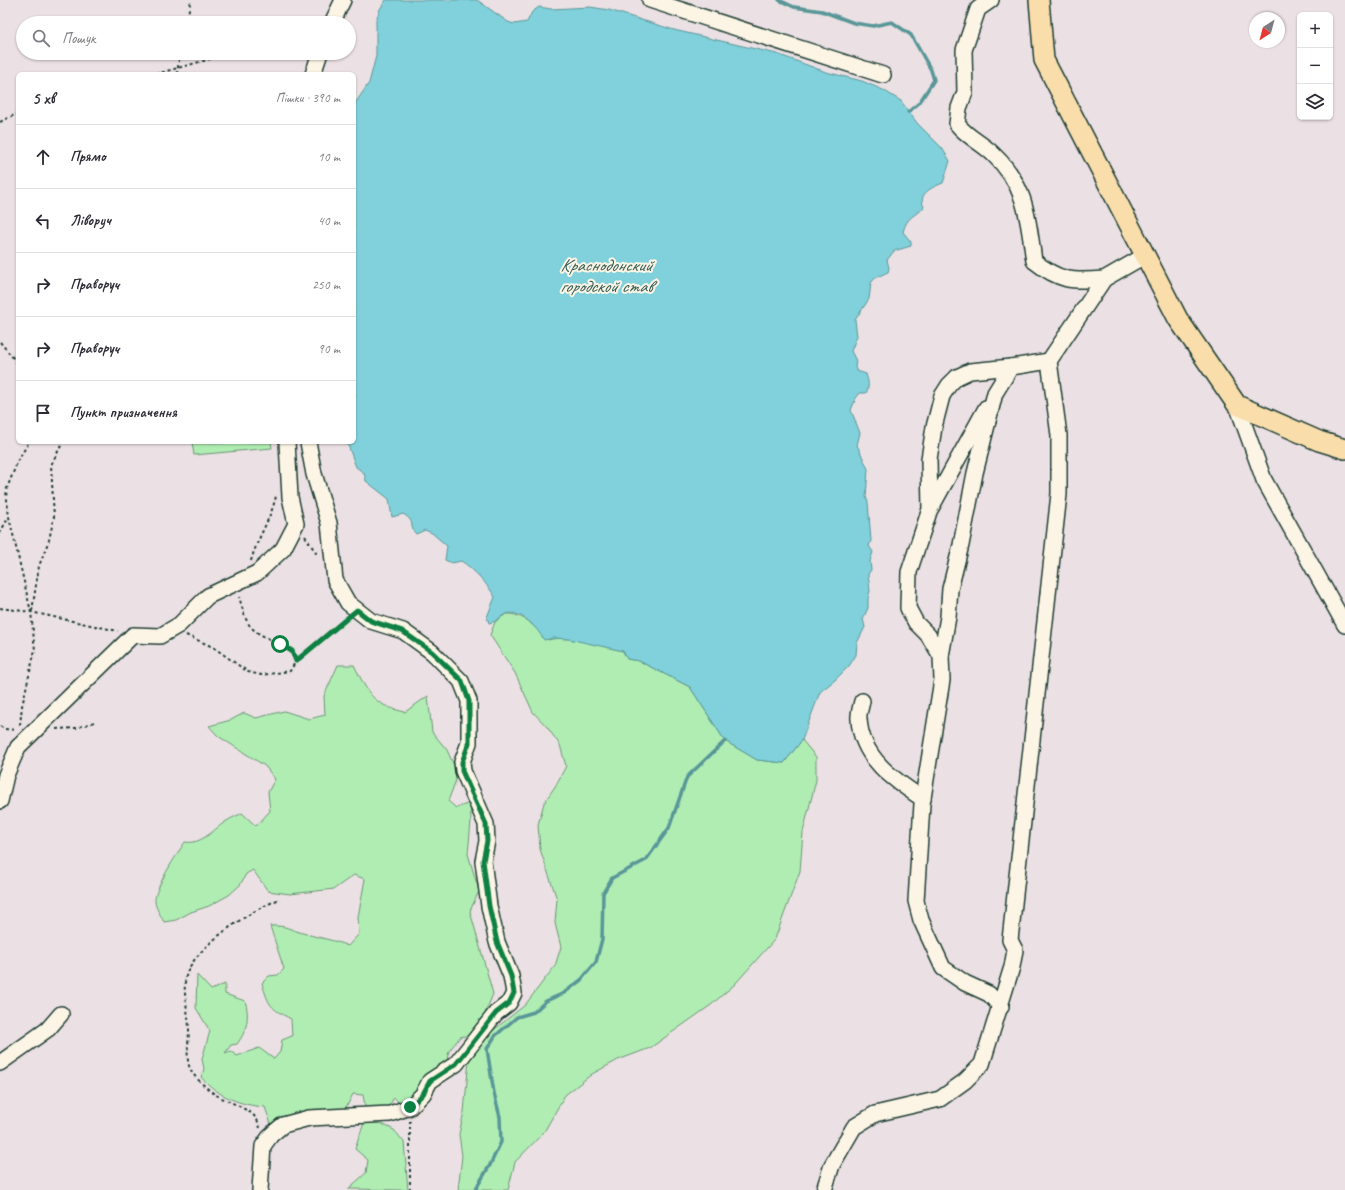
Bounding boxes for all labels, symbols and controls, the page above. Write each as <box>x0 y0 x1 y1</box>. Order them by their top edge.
north arrow <box>1249 12 1285 48</box>
map controls <box>1297 12 1333 120</box>
button: + <box>1297 12 1333 48</box>
search box <box>16 16 356 60</box>
icon: search <box>30 27 52 49</box>
text: Пошук <box>62 29 95 48</box>
button: − <box>1297 48 1333 84</box>
button: layers <box>1297 84 1333 120</box>
text: 5 хв <box>32 88 55 109</box>
text: Пішки · 390 m <box>276 90 340 106</box>
icon: ahead <box>32 146 54 168</box>
text: Прямо <box>70 147 106 166</box>
text: 10 m <box>318 149 340 165</box>
icon: left <box>32 210 54 232</box>
text: Ліворуч <box>70 211 111 230</box>
text: 40 m <box>318 213 340 229</box>
water label: Краснодонский городской став <box>560 254 659 297</box>
icon: right <box>32 274 54 296</box>
text: Праворуч <box>70 275 119 294</box>
text: 250 m <box>312 277 340 293</box>
icon: right <box>32 338 54 360</box>
text: Праворуч <box>70 339 119 358</box>
text: 90 m <box>318 341 340 357</box>
icon: arrive <box>32 402 54 424</box>
text: Пункт призначення <box>70 403 177 422</box>
route start <box>271 635 289 653</box>
route end <box>401 1098 419 1116</box>

